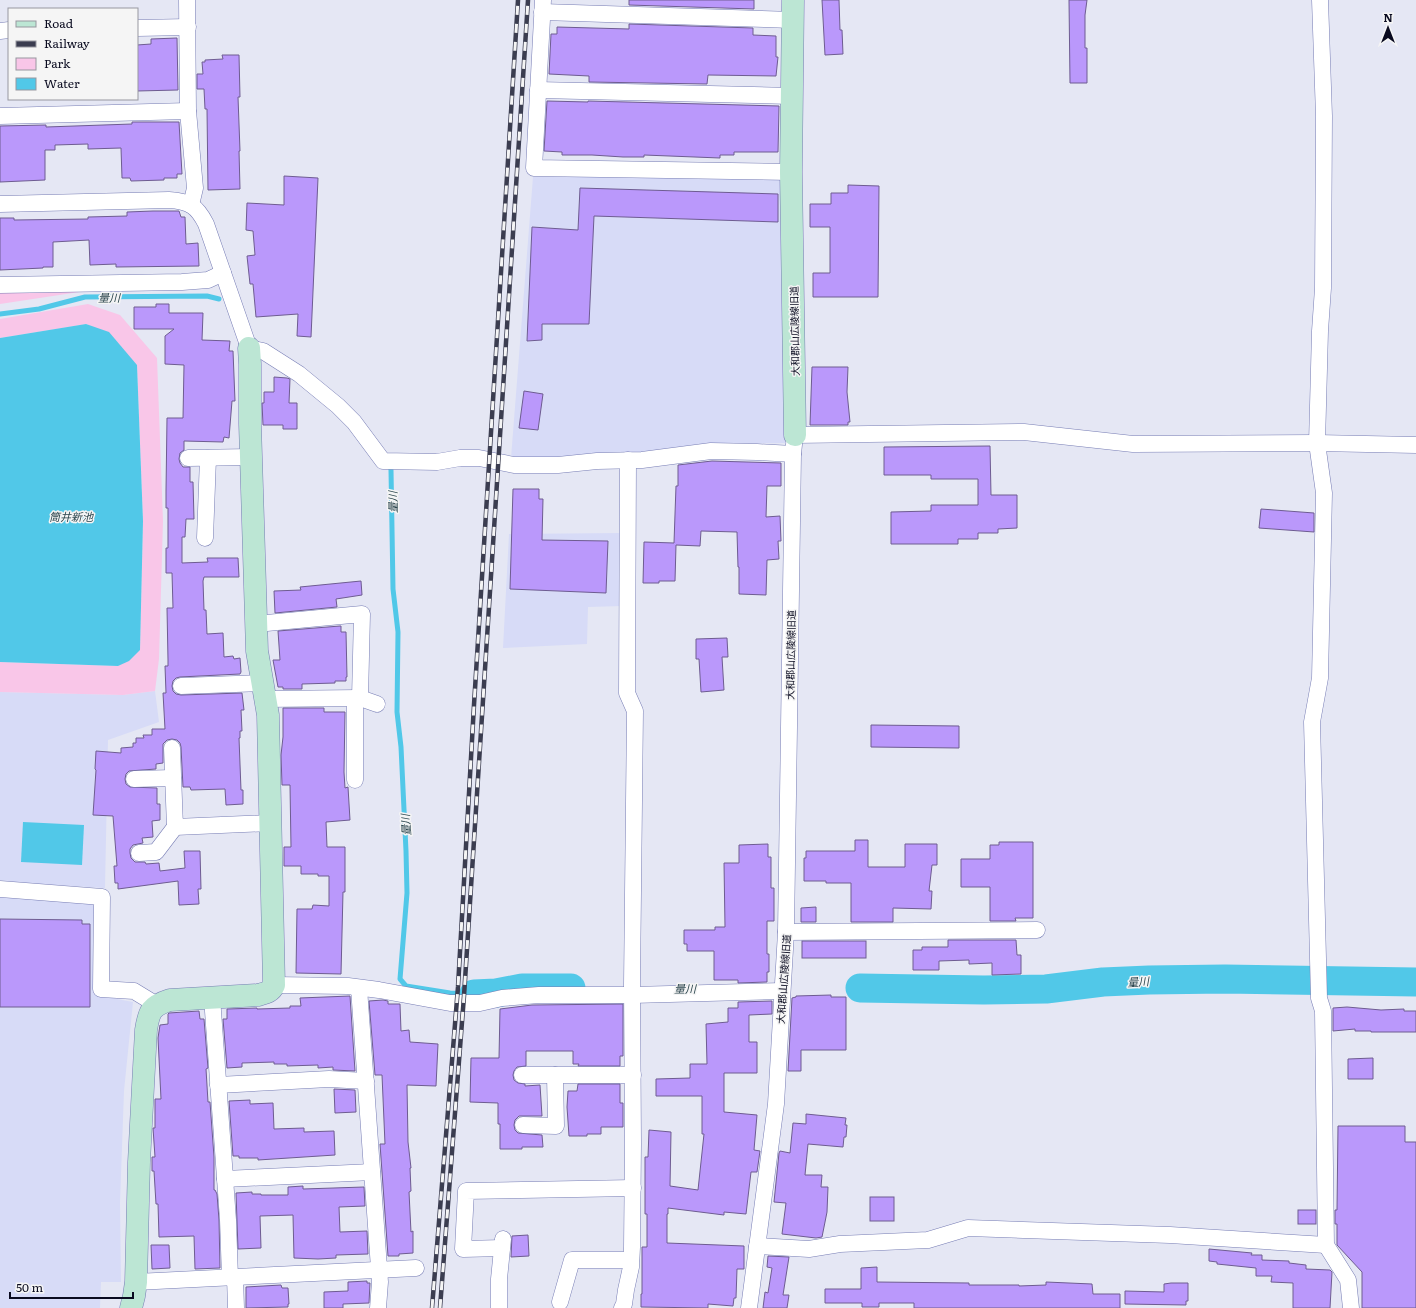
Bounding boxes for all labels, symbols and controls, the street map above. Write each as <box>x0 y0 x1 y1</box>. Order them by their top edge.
legend <box>8 8 138 100</box>
north arrow <box>1368 8 1408 48</box>
text: N <box>1383 9 1393 25</box>
text: Road <box>44 14 74 32</box>
text: Railway <box>44 34 90 52</box>
text: Park <box>44 54 71 72</box>
text: Water <box>44 74 80 92</box>
street label: 大和郡山広陵線旧道 <box>786 286 802 376</box>
water label: 量川 <box>98 289 121 305</box>
water label: 量川 <box>384 490 400 513</box>
water label: 筒井新池 <box>49 508 94 524</box>
street label: 大和郡山広陵線旧道 <box>782 610 798 700</box>
water label: 量川 <box>396 812 414 837</box>
street label: 大和郡山広陵線旧道 <box>772 934 794 1024</box>
water label: 量川 <box>1126 972 1151 990</box>
water label: 量川 <box>674 980 697 996</box>
scale bar <box>10 1274 133 1300</box>
text: 50 m <box>16 1278 43 1296</box>

